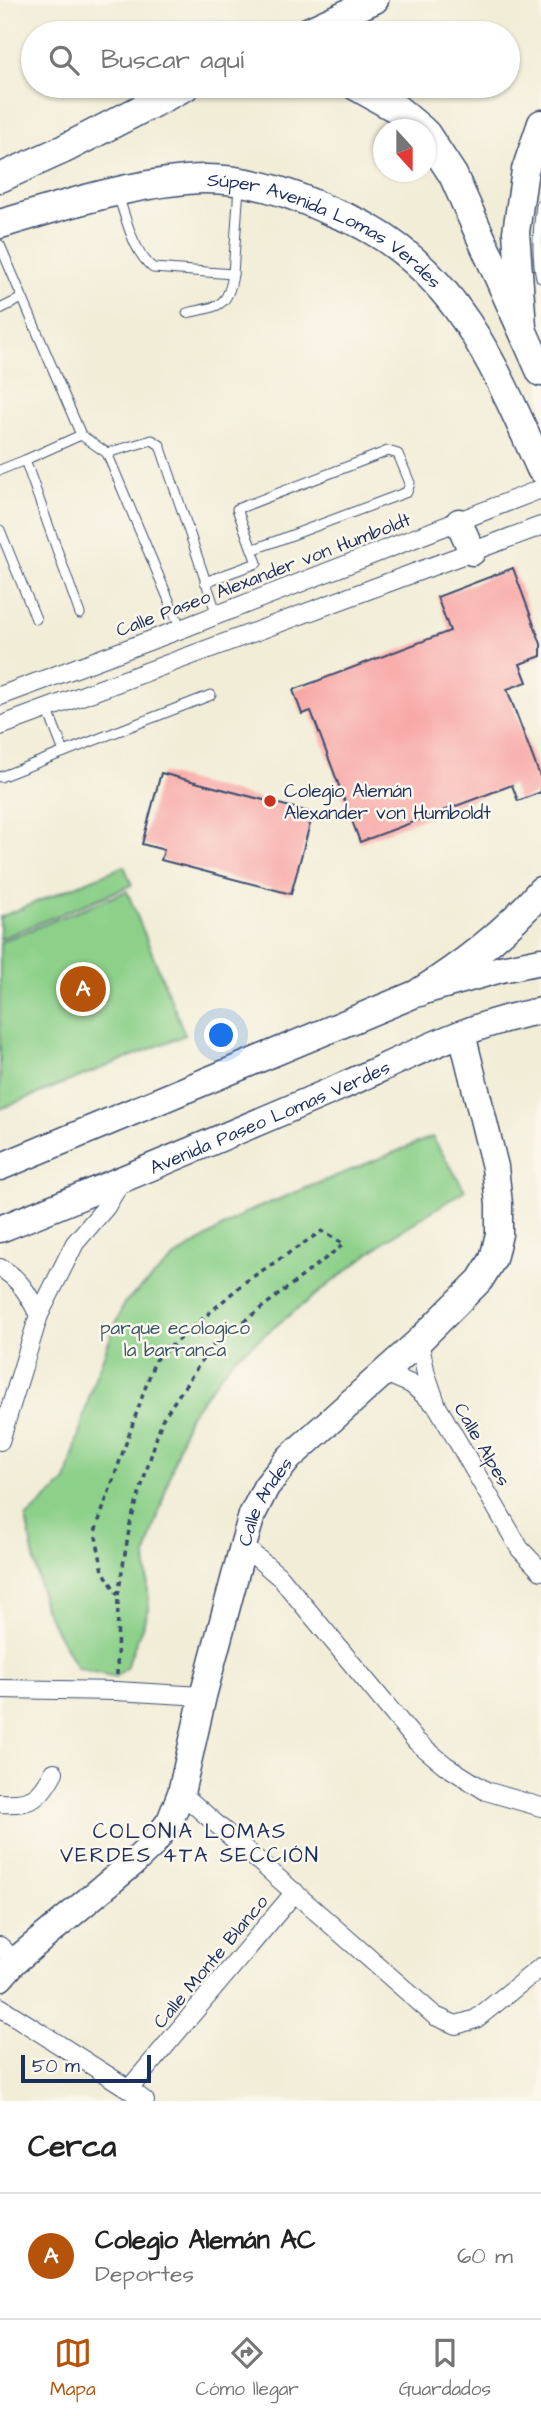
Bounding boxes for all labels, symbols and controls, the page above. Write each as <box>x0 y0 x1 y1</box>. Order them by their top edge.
search box <box>21 21 520 98</box>
icon: search <box>45 41 83 79</box>
text: Buscar aquí <box>101 42 244 78</box>
north arrow <box>373 119 436 182</box>
street label: Súper Avenida Lomas Verdes <box>207 167 447 295</box>
street label: Calle Paseo Alexander von Humboldt <box>112 506 415 644</box>
place label: Colegio Alemán Alexander von Humboldt <box>284 778 491 827</box>
marker: Colegio Alemán Alexander von Humboldt <box>262 793 278 809</box>
pin: A <box>60 963 106 1015</box>
your location <box>204 1018 238 1052</box>
street label: Avenida Paseo Lomas Verdes <box>146 1054 395 1182</box>
park label: parque ecologico la barranca <box>100 1315 250 1364</box>
street label: Calle Alpes <box>447 1398 517 1492</box>
street label: Calle Andes <box>232 1452 300 1549</box>
district label: COLONIA LOMAS VERDES 4TA SECCIÓN <box>60 1817 320 1870</box>
street label: Calle Monte Blanco <box>147 1889 275 2035</box>
scale bar <box>21 2052 150 2084</box>
text: 50 m <box>32 2053 80 2080</box>
text: Cerca <box>28 2126 116 2168</box>
text: Colegio Alemán AC <box>95 2222 315 2258</box>
text: A <box>44 2240 58 2272</box>
text: 60 m <box>457 2240 513 2272</box>
text: Deportes <box>95 2258 194 2290</box>
tab: Mapa <box>50 2334 96 2403</box>
tab: Cómo llegar <box>195 2334 299 2403</box>
tab: Guardados <box>399 2334 491 2403</box>

